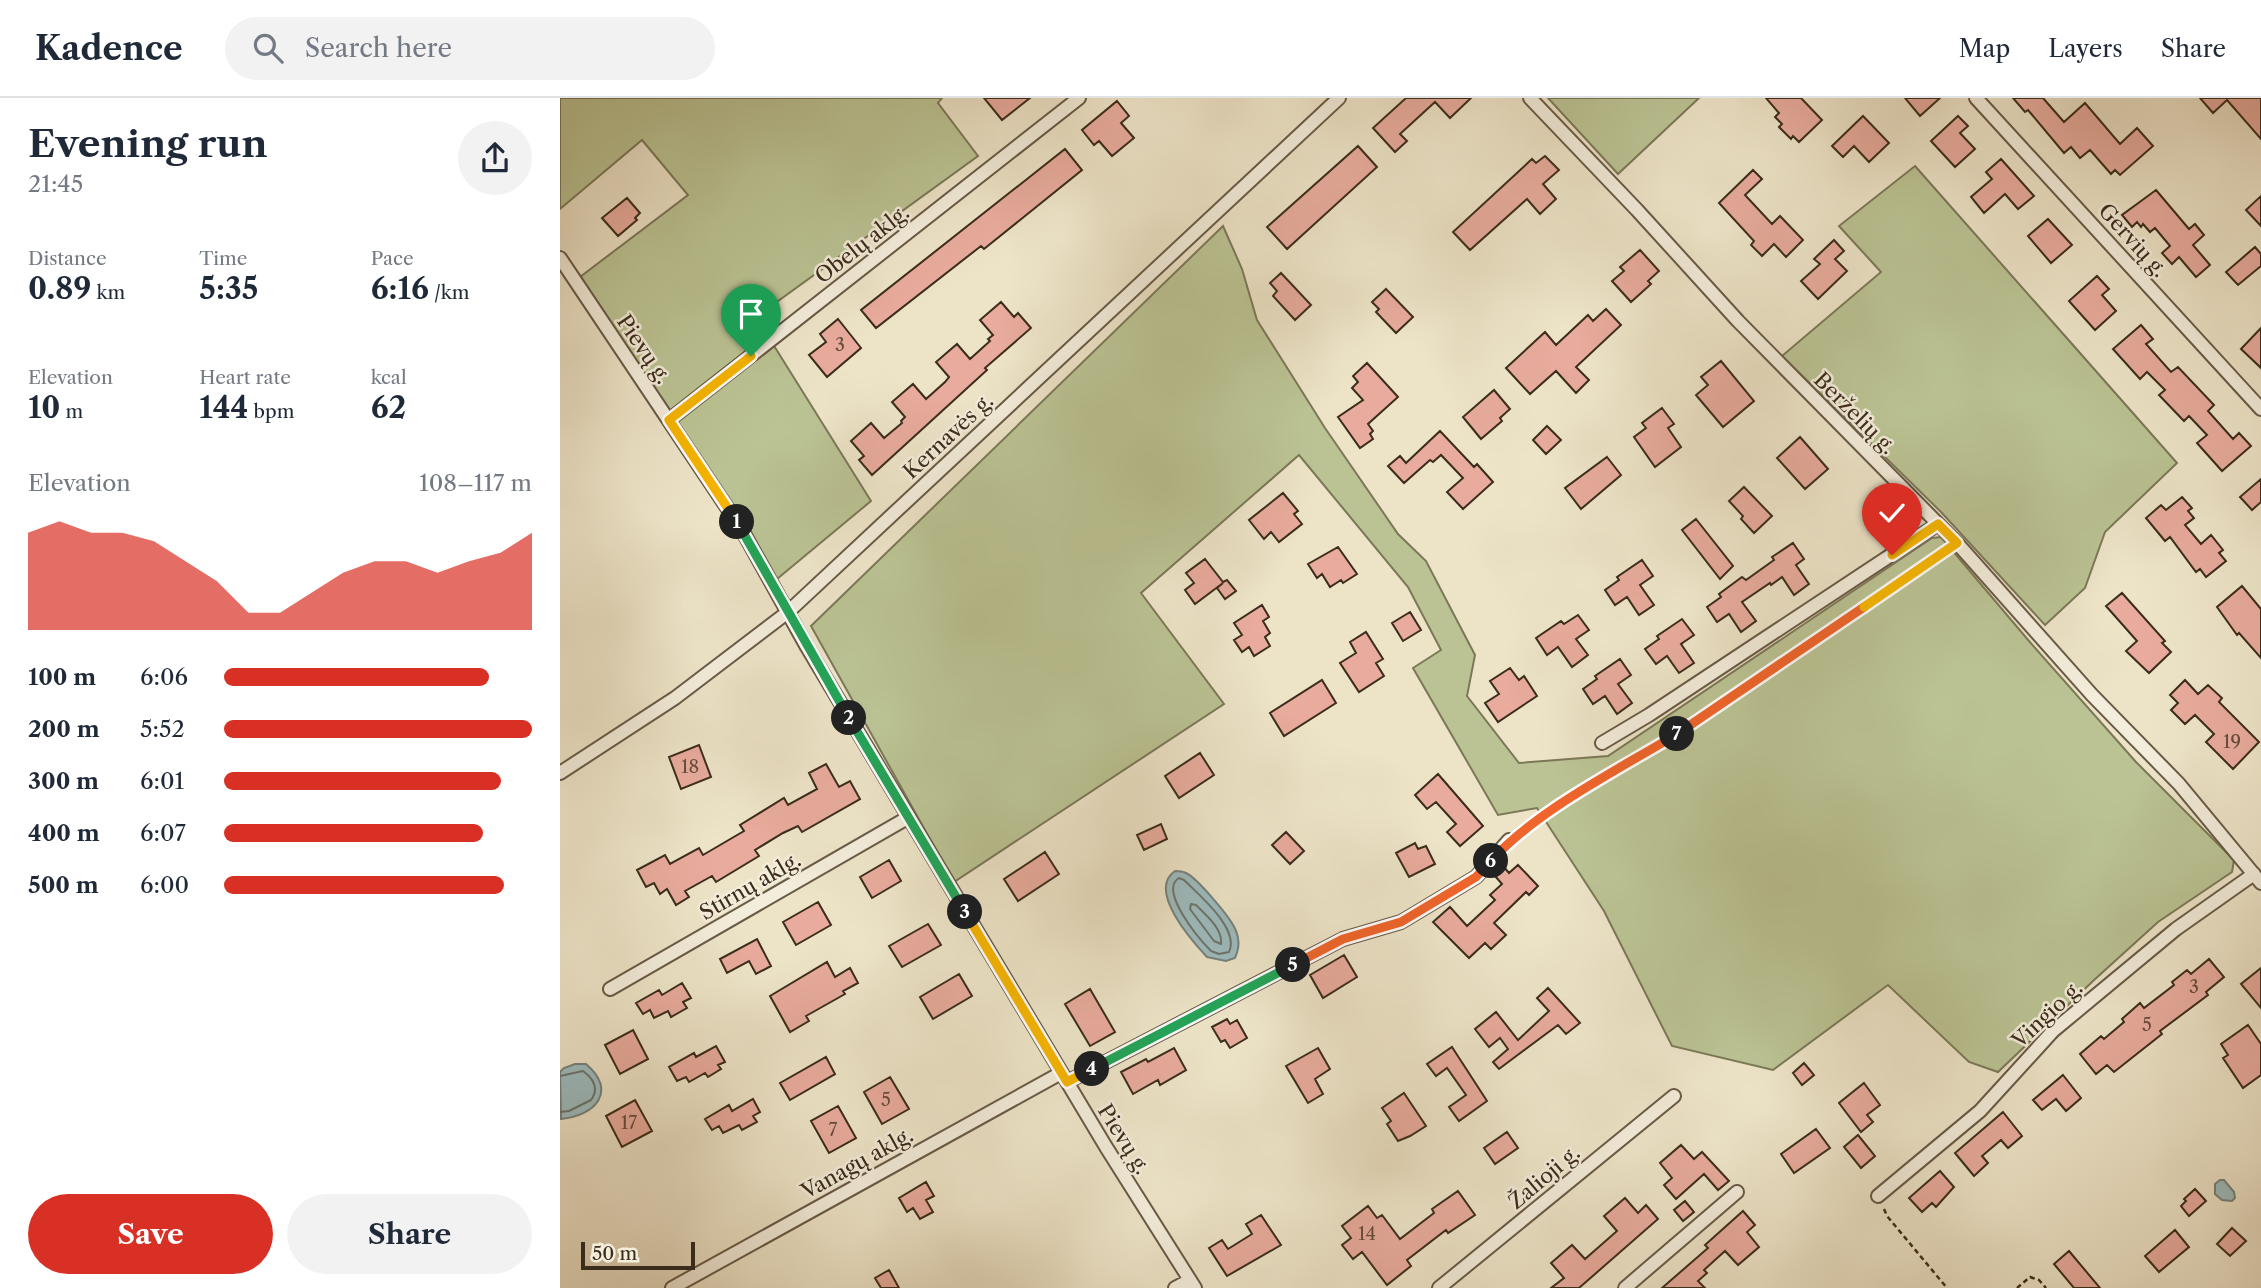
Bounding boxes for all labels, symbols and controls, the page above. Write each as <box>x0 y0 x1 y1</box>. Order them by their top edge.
search box <box>225 17 715 80</box>
text: Kadence <box>35 28 183 69</box>
icon: search <box>249 29 287 67</box>
text: Search here <box>305 32 452 64</box>
text: Map <box>1959 34 2010 63</box>
text: Layers <box>2048 34 2123 63</box>
text: Share <box>2161 34 2226 63</box>
text: Evening run <box>28 120 268 167</box>
button: share <box>458 121 532 195</box>
text: 21:45 <box>28 170 83 198</box>
street label: Gervių g. <box>2094 198 2172 282</box>
street label: Obelų aklg. <box>810 200 914 288</box>
text: Distance <box>28 247 107 270</box>
text: Time <box>199 247 247 270</box>
text: Pace <box>371 247 414 270</box>
text: 0.89 <box>28 270 91 307</box>
text: 5:35 <box>199 270 258 307</box>
text: 6:16 <box>371 270 429 307</box>
text: km <box>91 281 125 304</box>
text: /km <box>429 281 470 304</box>
pin <box>721 284 781 356</box>
icon: arrive <box>732 295 770 333</box>
street label: Pievų g. <box>612 310 676 388</box>
house number: 3 <box>835 334 845 356</box>
text: Elevation <box>28 366 113 389</box>
text: Heart rate <box>199 366 291 389</box>
text: kcal <box>371 366 407 389</box>
street label: Berželių g. <box>1809 367 1901 459</box>
street label: Kernavės g. <box>898 388 998 484</box>
text: 10 <box>28 389 60 426</box>
text: 144 <box>199 389 248 426</box>
text: 62 <box>371 389 406 426</box>
text: m <box>60 400 83 423</box>
text: bpm <box>248 400 294 423</box>
text: Elevation <box>28 469 131 497</box>
text: 108–117 m <box>419 469 532 497</box>
pin <box>1862 483 1922 555</box>
icon: check <box>1873 494 1911 532</box>
pin: 1 <box>720 504 754 540</box>
text: 1 <box>732 510 741 533</box>
text: 100 m <box>28 663 96 691</box>
text: 6:06 <box>140 663 188 691</box>
pin: 2 <box>832 700 866 736</box>
text: 2 <box>843 706 854 729</box>
text: 200 m <box>28 715 100 743</box>
text: 5:52 <box>140 715 185 743</box>
pin: 7 <box>1660 716 1694 752</box>
text: 7 <box>1672 722 1681 745</box>
house number: 19 <box>2223 731 2241 753</box>
house number: 18 <box>681 756 699 778</box>
text: 300 m <box>28 767 99 795</box>
text: 6:01 <box>140 767 184 795</box>
text: 400 m <box>28 819 100 847</box>
text: 6:07 <box>140 819 186 847</box>
pin: 6 <box>1474 844 1508 878</box>
street label: Stirnų aklg. <box>695 847 805 925</box>
text: 6 <box>1485 849 1496 872</box>
text: 500 m <box>28 871 99 899</box>
text: 6:00 <box>140 871 189 899</box>
pin: 3 <box>948 894 982 930</box>
text: 3 <box>959 900 970 923</box>
pin: 5 <box>1276 948 1310 982</box>
text: 5 <box>1287 953 1298 976</box>
street label: Vingio g. <box>2006 975 2087 1054</box>
house number: 3 <box>2189 976 2199 998</box>
house number: 5 <box>2142 1014 2152 1036</box>
pin: 4 <box>1074 1052 1110 1086</box>
text: 4 <box>1086 1057 1097 1080</box>
house number: 5 <box>881 1089 891 1111</box>
street label: Pievų g. <box>1093 1099 1155 1179</box>
house number: 17 <box>621 1112 637 1134</box>
house number: 7 <box>829 1119 838 1141</box>
street label: Vanagų aklg. <box>796 1122 917 1204</box>
street label: Žalioji g. <box>1503 1140 1585 1214</box>
button: Save <box>28 1194 273 1274</box>
button: Share <box>287 1194 532 1274</box>
house number: 14 <box>1358 1223 1376 1245</box>
scale bar <box>581 1239 695 1271</box>
text: 50 m <box>592 1242 637 1265</box>

